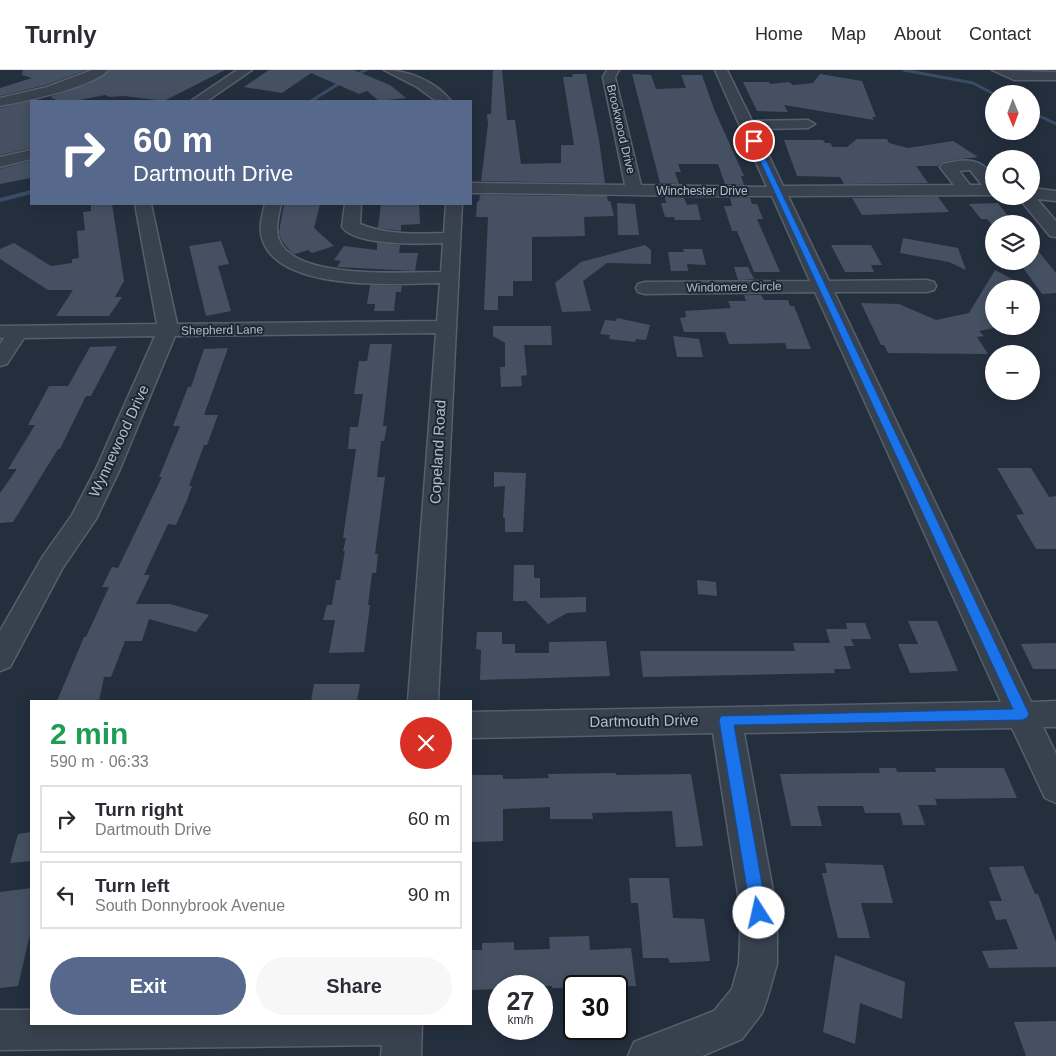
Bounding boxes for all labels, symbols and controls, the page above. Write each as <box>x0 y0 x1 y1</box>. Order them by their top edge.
text: Turnly <box>25 21 97 48</box>
text: Home <box>755 24 803 44</box>
text: Map <box>831 24 866 44</box>
text: About <box>894 24 941 44</box>
text: Contact <box>969 24 1031 44</box>
street label: Brookwood Drive <box>604 83 638 175</box>
north arrow <box>985 85 1040 140</box>
map controls <box>985 85 1040 400</box>
icon: right <box>50 120 115 185</box>
text: 60 m <box>133 120 213 159</box>
pin <box>733 120 775 162</box>
icon: arrive <box>740 127 768 155</box>
button: search <box>985 150 1040 205</box>
text: Dartmouth Drive <box>133 161 293 186</box>
street label: Winchester Drive <box>656 184 748 198</box>
button: layers <box>985 215 1040 270</box>
street label: Windomere Circle <box>686 279 782 295</box>
button: + <box>985 280 1040 335</box>
street label: Shepherd Lane <box>181 322 263 338</box>
button: − <box>985 345 1040 400</box>
street label: Wynnewood Drive <box>85 382 152 499</box>
street label: Copeland Road <box>426 399 449 504</box>
street label: Dartmouth Drive <box>589 711 699 730</box>
text: 2 min <box>50 717 128 750</box>
button: close <box>400 717 452 769</box>
text: 590 m · 06:33 <box>50 753 149 770</box>
text: Turn right <box>95 799 183 820</box>
icon: right <box>52 805 80 833</box>
text: 60 m <box>408 808 450 829</box>
text: Dartmouth Drive <box>95 821 211 838</box>
text: Turn left <box>95 875 170 896</box>
icon: left <box>52 881 80 909</box>
text: 90 m <box>408 884 450 905</box>
position arrow <box>732 886 784 938</box>
text: South Donnybrook Avenue <box>95 897 285 914</box>
button: Exit <box>50 957 246 1015</box>
button: Share <box>256 957 452 1015</box>
speed limit sign: 30 <box>563 975 628 1040</box>
text: 27 <box>507 987 534 1015</box>
text: km/h <box>507 1013 534 1027</box>

